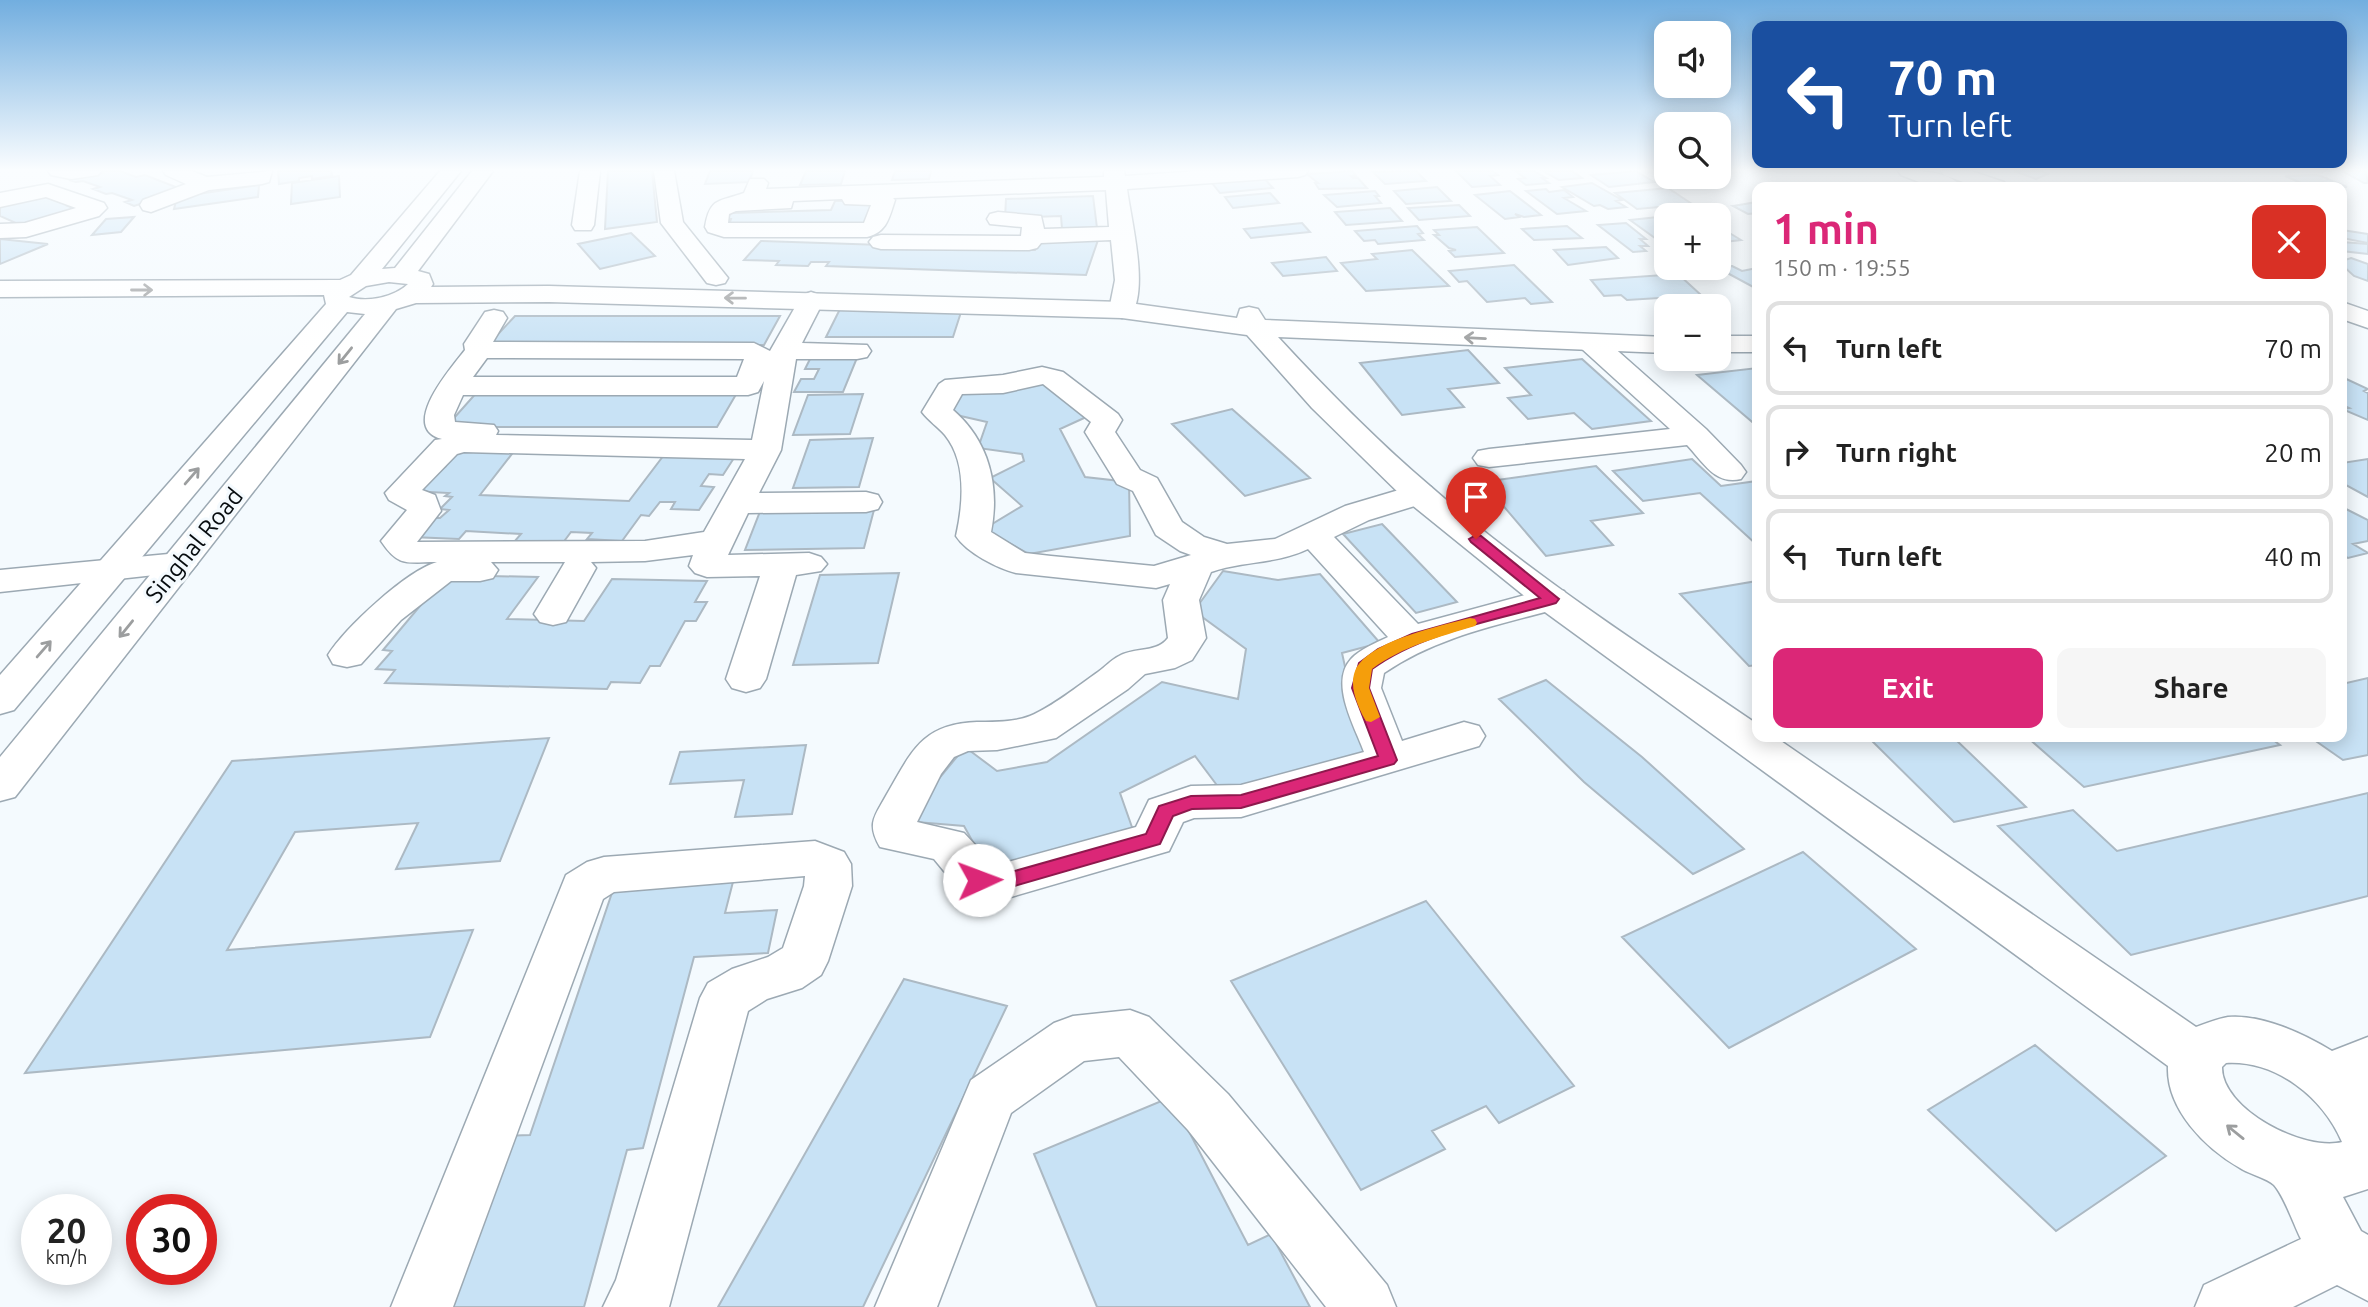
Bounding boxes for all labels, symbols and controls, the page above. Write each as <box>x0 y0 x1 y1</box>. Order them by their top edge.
map controls <box>1654 21 1731 371</box>
button: sound <box>1654 21 1731 98</box>
icon: left <box>1773 49 1864 140</box>
text: 70 m <box>1888 49 1997 104</box>
text: Turn left <box>1888 107 2012 143</box>
button: search <box>1654 112 1731 189</box>
button: + <box>1654 203 1731 280</box>
text: 1 min <box>1773 205 1879 252</box>
button: close <box>2252 205 2326 279</box>
text: 150 m · 19:55 <box>1773 255 1911 280</box>
one-way arrow <box>130 283 153 297</box>
one-way arrow <box>724 291 747 305</box>
button: − <box>1654 294 1731 371</box>
icon: left <box>1777 329 1815 367</box>
one-way arrow <box>1464 331 1487 344</box>
text: Turn left <box>1836 334 1942 363</box>
text: 70 m <box>2264 334 2322 363</box>
one-way arrow <box>338 347 353 365</box>
icon: right <box>1777 433 1815 471</box>
text: Turn right <box>1836 438 1957 467</box>
text: 20 m <box>2264 438 2322 467</box>
one-way arrow <box>184 467 200 485</box>
pin <box>1446 467 1506 539</box>
icon: arrive <box>1457 478 1495 516</box>
street label: Singhal Road <box>140 482 248 608</box>
icon: left <box>1777 537 1815 575</box>
text: Turn left <box>1836 542 1942 571</box>
text: 40 m <box>2264 542 2322 571</box>
one-way arrow <box>119 620 134 638</box>
one-way arrow <box>36 640 52 658</box>
button: Exit <box>1773 648 2043 728</box>
button: Share <box>2057 648 2326 728</box>
position arrow <box>942 843 1016 917</box>
one-way arrow <box>2226 1124 2244 1140</box>
speed limit sign: 30 <box>126 1194 217 1285</box>
text: 20 <box>47 1210 86 1250</box>
text: km/h <box>46 1247 87 1267</box>

